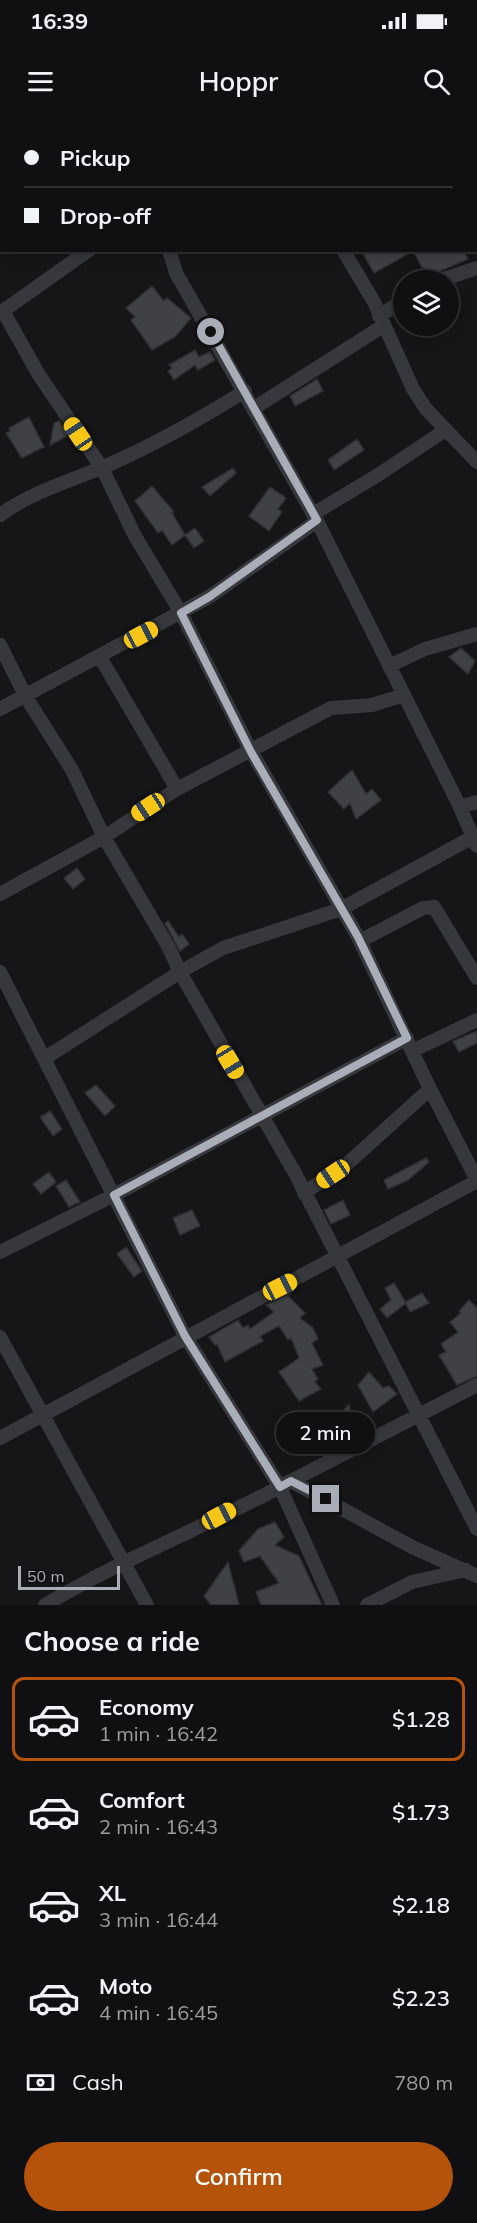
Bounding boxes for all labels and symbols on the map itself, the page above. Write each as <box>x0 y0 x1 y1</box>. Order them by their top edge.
route start <box>197 318 224 345</box>
car <box>60 414 96 454</box>
car <box>121 619 161 651</box>
car <box>128 790 168 824</box>
car <box>213 1042 247 1082</box>
car <box>313 1156 353 1192</box>
car <box>260 1271 300 1303</box>
callout: 2 min <box>276 1412 376 1454</box>
route end <box>312 1485 339 1512</box>
car <box>199 1500 239 1532</box>
scale bar <box>18 1563 120 1590</box>

